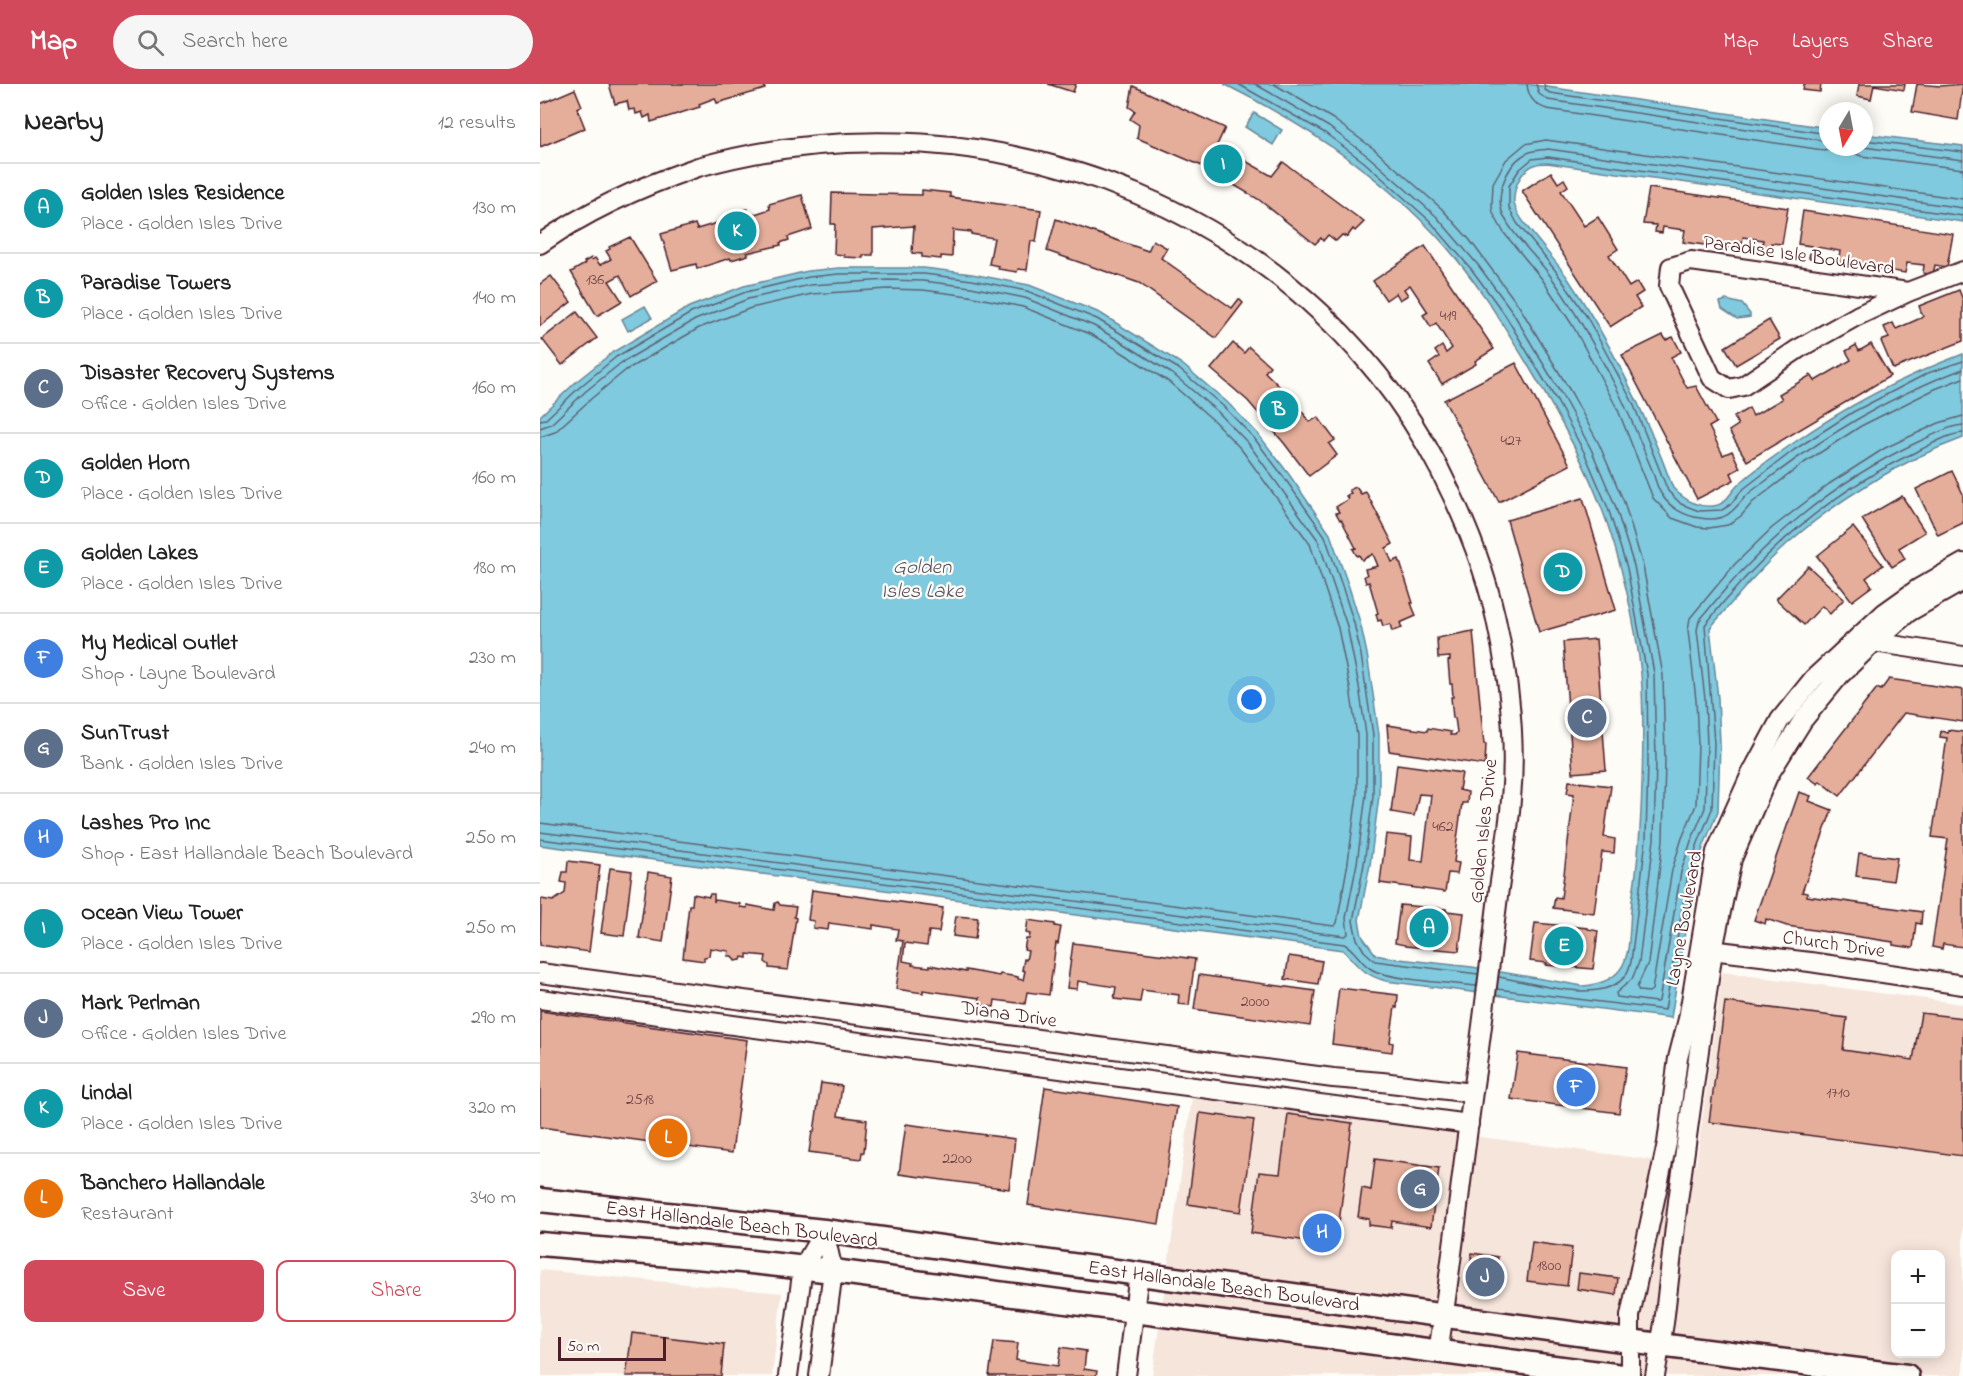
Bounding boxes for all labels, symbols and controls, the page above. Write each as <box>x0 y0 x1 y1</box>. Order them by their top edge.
search box <box>113 15 533 69</box>
text: Map <box>30 22 77 63</box>
icon: search <box>134 26 167 59</box>
text: Search here <box>182 26 288 58</box>
text: Map <box>1723 27 1759 57</box>
text: Layers <box>1792 27 1849 57</box>
text: Share <box>1882 27 1933 57</box>
north arrow <box>1819 102 1873 156</box>
text: Nearby <box>24 104 103 142</box>
text: 12 results <box>438 109 516 138</box>
pin: I <box>1204 142 1242 187</box>
text: Golden Isles Residence <box>81 178 284 210</box>
text: A <box>37 194 50 223</box>
text: 130 m <box>472 194 516 223</box>
pin: K <box>718 208 756 254</box>
text: Place · Golden Isles Drive <box>81 210 283 239</box>
street label: Paradise Isle Boulevard <box>1701 229 1896 284</box>
text: Paradise Towers <box>81 268 231 300</box>
house number: 136 <box>586 268 604 292</box>
text: B <box>37 284 50 313</box>
text: 140 m <box>472 284 516 313</box>
text: Place · Golden Isles Drive <box>81 300 283 329</box>
house number: 419 <box>1440 304 1456 328</box>
text: Disaster Recovery Systems <box>81 358 335 390</box>
text: C <box>38 374 49 403</box>
text: 160 m <box>472 374 516 403</box>
pin: B <box>1260 388 1298 432</box>
text: Office · Golden Isles Drive <box>81 390 287 419</box>
house number: 427 <box>1500 429 1522 453</box>
text: Golden Horn <box>81 448 190 480</box>
text: D <box>36 464 51 493</box>
text: 160 m <box>472 464 516 493</box>
text: Place · Golden Isles Drive <box>81 480 283 509</box>
text: Golden Lakes <box>81 538 199 570</box>
pin: D <box>1544 550 1582 594</box>
water label: Golden Isles Lake <box>881 553 965 607</box>
text: E <box>37 554 50 583</box>
text: 180 m <box>473 554 516 583</box>
text: Place · Golden Isles Drive <box>81 570 283 599</box>
text: My Medical Outlet <box>81 628 238 660</box>
text: F <box>37 644 50 673</box>
text: 230 m <box>469 644 516 673</box>
text: Shop · Layne Boulevard <box>81 660 276 689</box>
your location <box>1237 685 1266 714</box>
pin: C <box>1568 696 1606 740</box>
text: SunTrust <box>81 718 169 750</box>
text: G <box>37 734 50 763</box>
text: 240 m <box>469 734 516 763</box>
text: Bank · Golden Isles Drive <box>81 750 283 779</box>
street label: Golden Isles Drive <box>1462 758 1506 905</box>
text: Lashes Pro Inc <box>81 808 210 840</box>
house number: 462 <box>1432 815 1454 839</box>
text: H <box>38 824 49 853</box>
text: 250 m <box>465 824 516 853</box>
text: Shop · East Hallandale Beach Boulevard <box>81 840 413 869</box>
street label: Layne Boulevard <box>1659 849 1712 988</box>
text: Ocean View Tower <box>81 898 243 930</box>
pin: A <box>1410 906 1448 950</box>
text: I <box>41 914 46 943</box>
text: 250 m <box>465 914 516 943</box>
pin: E <box>1544 924 1584 968</box>
street label: Church Drive <box>1781 924 1887 967</box>
text: Place · Golden Isles Drive <box>81 930 283 959</box>
text: Mark Perlman <box>81 988 200 1020</box>
house number: 2000 <box>1241 990 1269 1014</box>
street label: Diana Drive <box>958 994 1058 1037</box>
text: J <box>39 1004 48 1033</box>
text: 290 m <box>471 1004 516 1033</box>
text: Office · Golden Isles Drive <box>81 1020 287 1049</box>
pin: F <box>1556 1064 1596 1110</box>
text: Lindal <box>81 1078 132 1110</box>
house number: 1710 <box>1826 1081 1850 1105</box>
house number: 2518 <box>626 1088 654 1112</box>
text: K <box>39 1094 48 1123</box>
text: 320 m <box>469 1094 516 1123</box>
text: Place · Golden Isles Drive <box>81 1110 283 1139</box>
pin: L <box>648 1116 688 1160</box>
house number: 2200 <box>942 1147 972 1171</box>
pin: G <box>1400 1166 1440 1212</box>
text: Banchero Hallandale <box>81 1168 265 1200</box>
text: L <box>40 1184 47 1213</box>
text: 340 m <box>470 1184 516 1213</box>
street label: East Hallandale Beach Boulevard <box>604 1194 879 1257</box>
text: Restaurant <box>81 1200 174 1229</box>
pin: H <box>1302 1210 1342 1256</box>
map controls <box>1891 1250 1945 1358</box>
button: + <box>1891 1250 1945 1304</box>
street label: East Hallandale Beach Boulevard <box>1086 1254 1361 1321</box>
pin: J <box>1466 1254 1504 1300</box>
house number: 1800 <box>1537 1254 1562 1278</box>
button: Save <box>24 1260 264 1322</box>
button: Share <box>276 1260 516 1322</box>
button: − <box>1891 1304 1945 1358</box>
scale bar <box>558 1334 666 1362</box>
text: 50 m <box>567 1335 599 1359</box>

